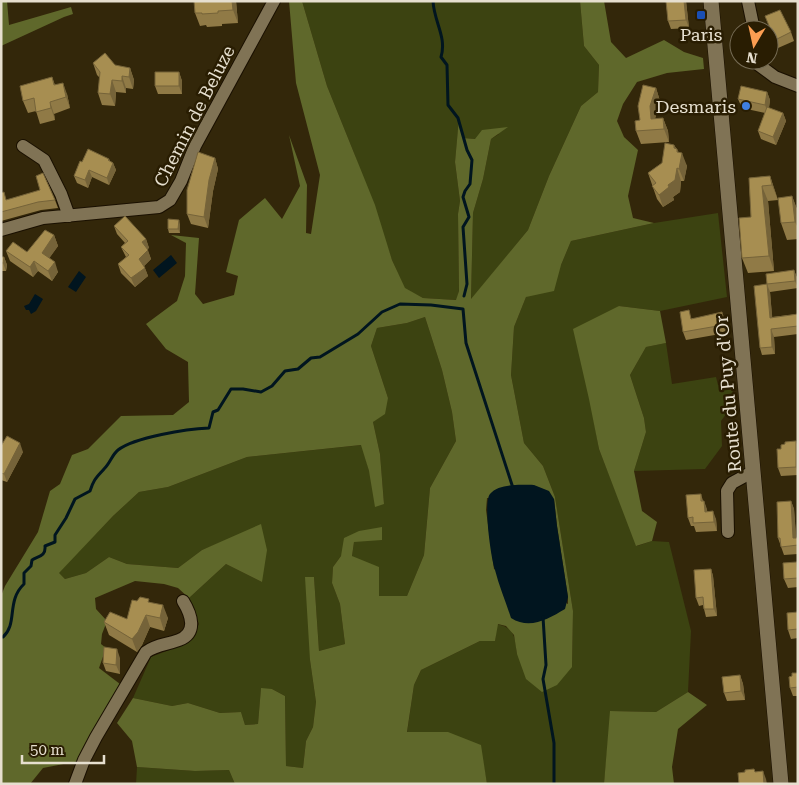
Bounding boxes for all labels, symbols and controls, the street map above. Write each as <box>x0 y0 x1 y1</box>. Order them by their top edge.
marker: Paris <box>695 9 707 21</box>
north arrow <box>729 20 779 70</box>
place label: Paris <box>680 24 722 45</box>
street label: Chemin de Beluze <box>149 42 239 190</box>
text: N <box>745 49 759 67</box>
place label: Desmaris <box>656 96 736 117</box>
marker: Desmaris <box>740 100 752 112</box>
street label: Route du Puy d'Or <box>711 315 745 473</box>
scale bar <box>22 732 105 764</box>
text: 50 m <box>30 741 65 759</box>

